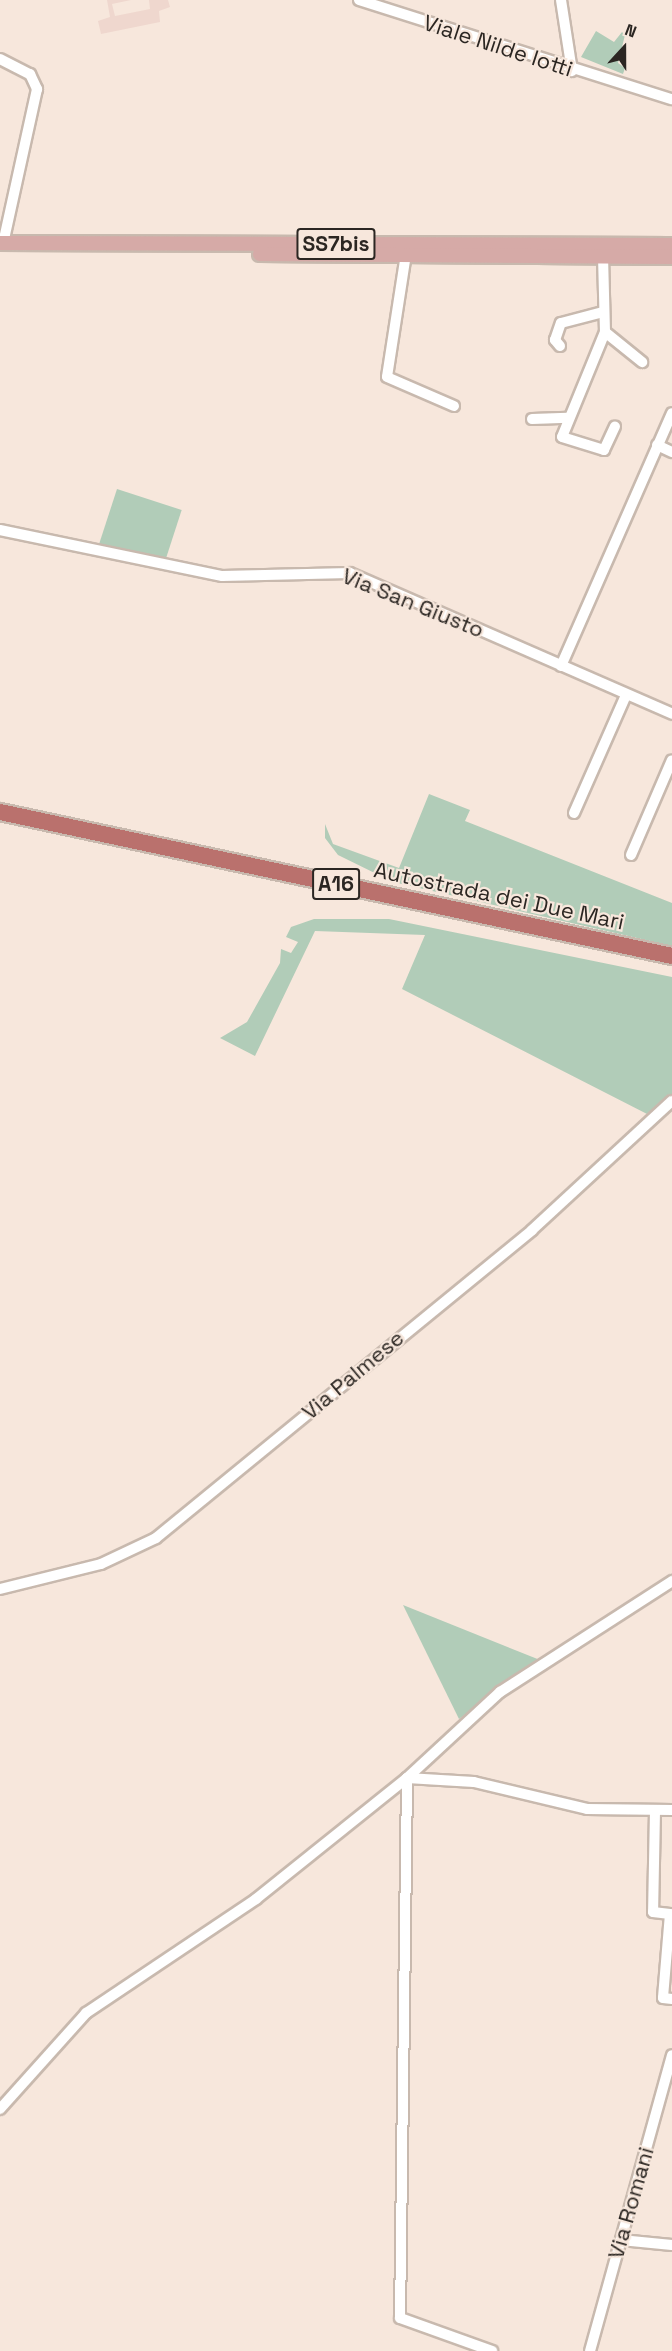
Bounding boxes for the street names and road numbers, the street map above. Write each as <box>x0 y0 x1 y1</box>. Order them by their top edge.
street label: Viale Nilde Iotti <box>420 9 576 83</box>
road number: SS7bis <box>296 226 376 262</box>
street label: Via San Giusto <box>338 563 488 643</box>
street label: Autostrada dei Due Mari <box>371 857 627 935</box>
road number: A16 <box>312 866 360 902</box>
street label: Via Palmese <box>297 1325 409 1425</box>
street label: Via Romani <box>602 2144 660 2262</box>

